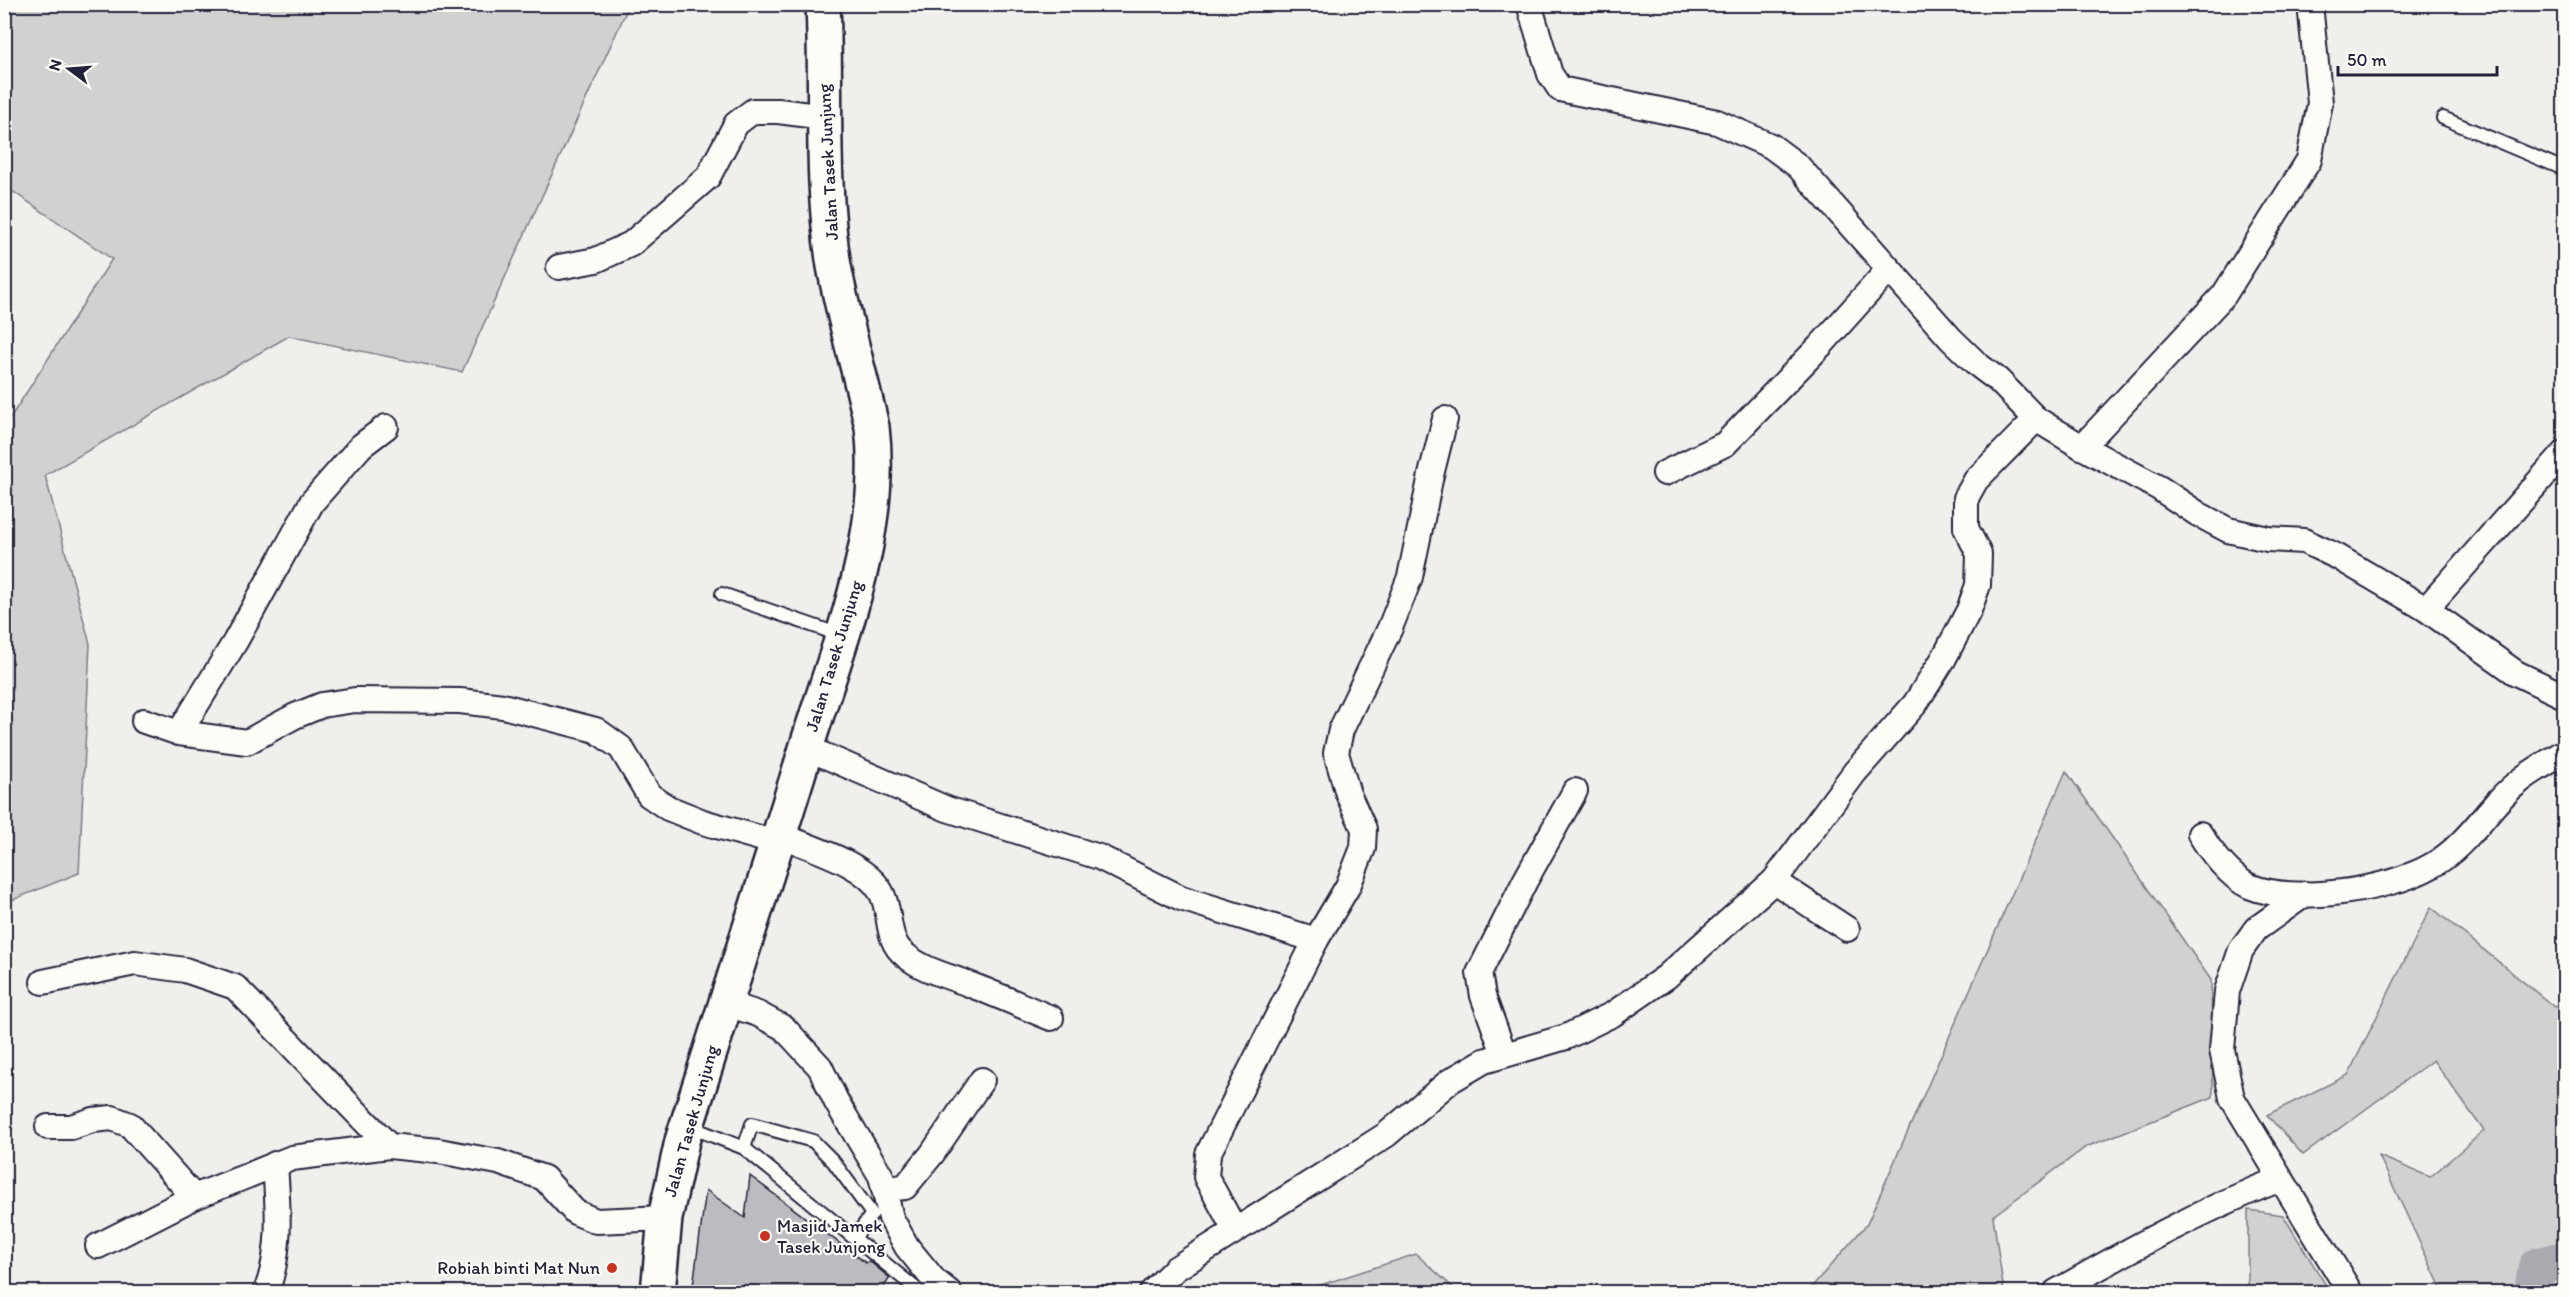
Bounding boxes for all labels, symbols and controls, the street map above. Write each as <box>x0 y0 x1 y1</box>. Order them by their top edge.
north arrow <box>39 39 99 99</box>
scale bar <box>2338 39 2497 77</box>
text: 50 m <box>2347 49 2387 71</box>
text: N <box>44 57 66 73</box>
street label: Jalan Tasek Junjung <box>813 82 843 241</box>
street label: Jalan Tasek Junjung <box>801 577 868 734</box>
street label: Jalan Tasek Junjung <box>659 1042 723 1199</box>
place label: Masjid Jamek Tasek Junjong <box>777 1215 886 1258</box>
marker: Masjid Jamek Tasek Junjong <box>758 1229 772 1243</box>
place label: Robiah binti Mat Nun <box>437 1257 600 1279</box>
marker: Robiah binti Mat Nun <box>605 1261 619 1275</box>

